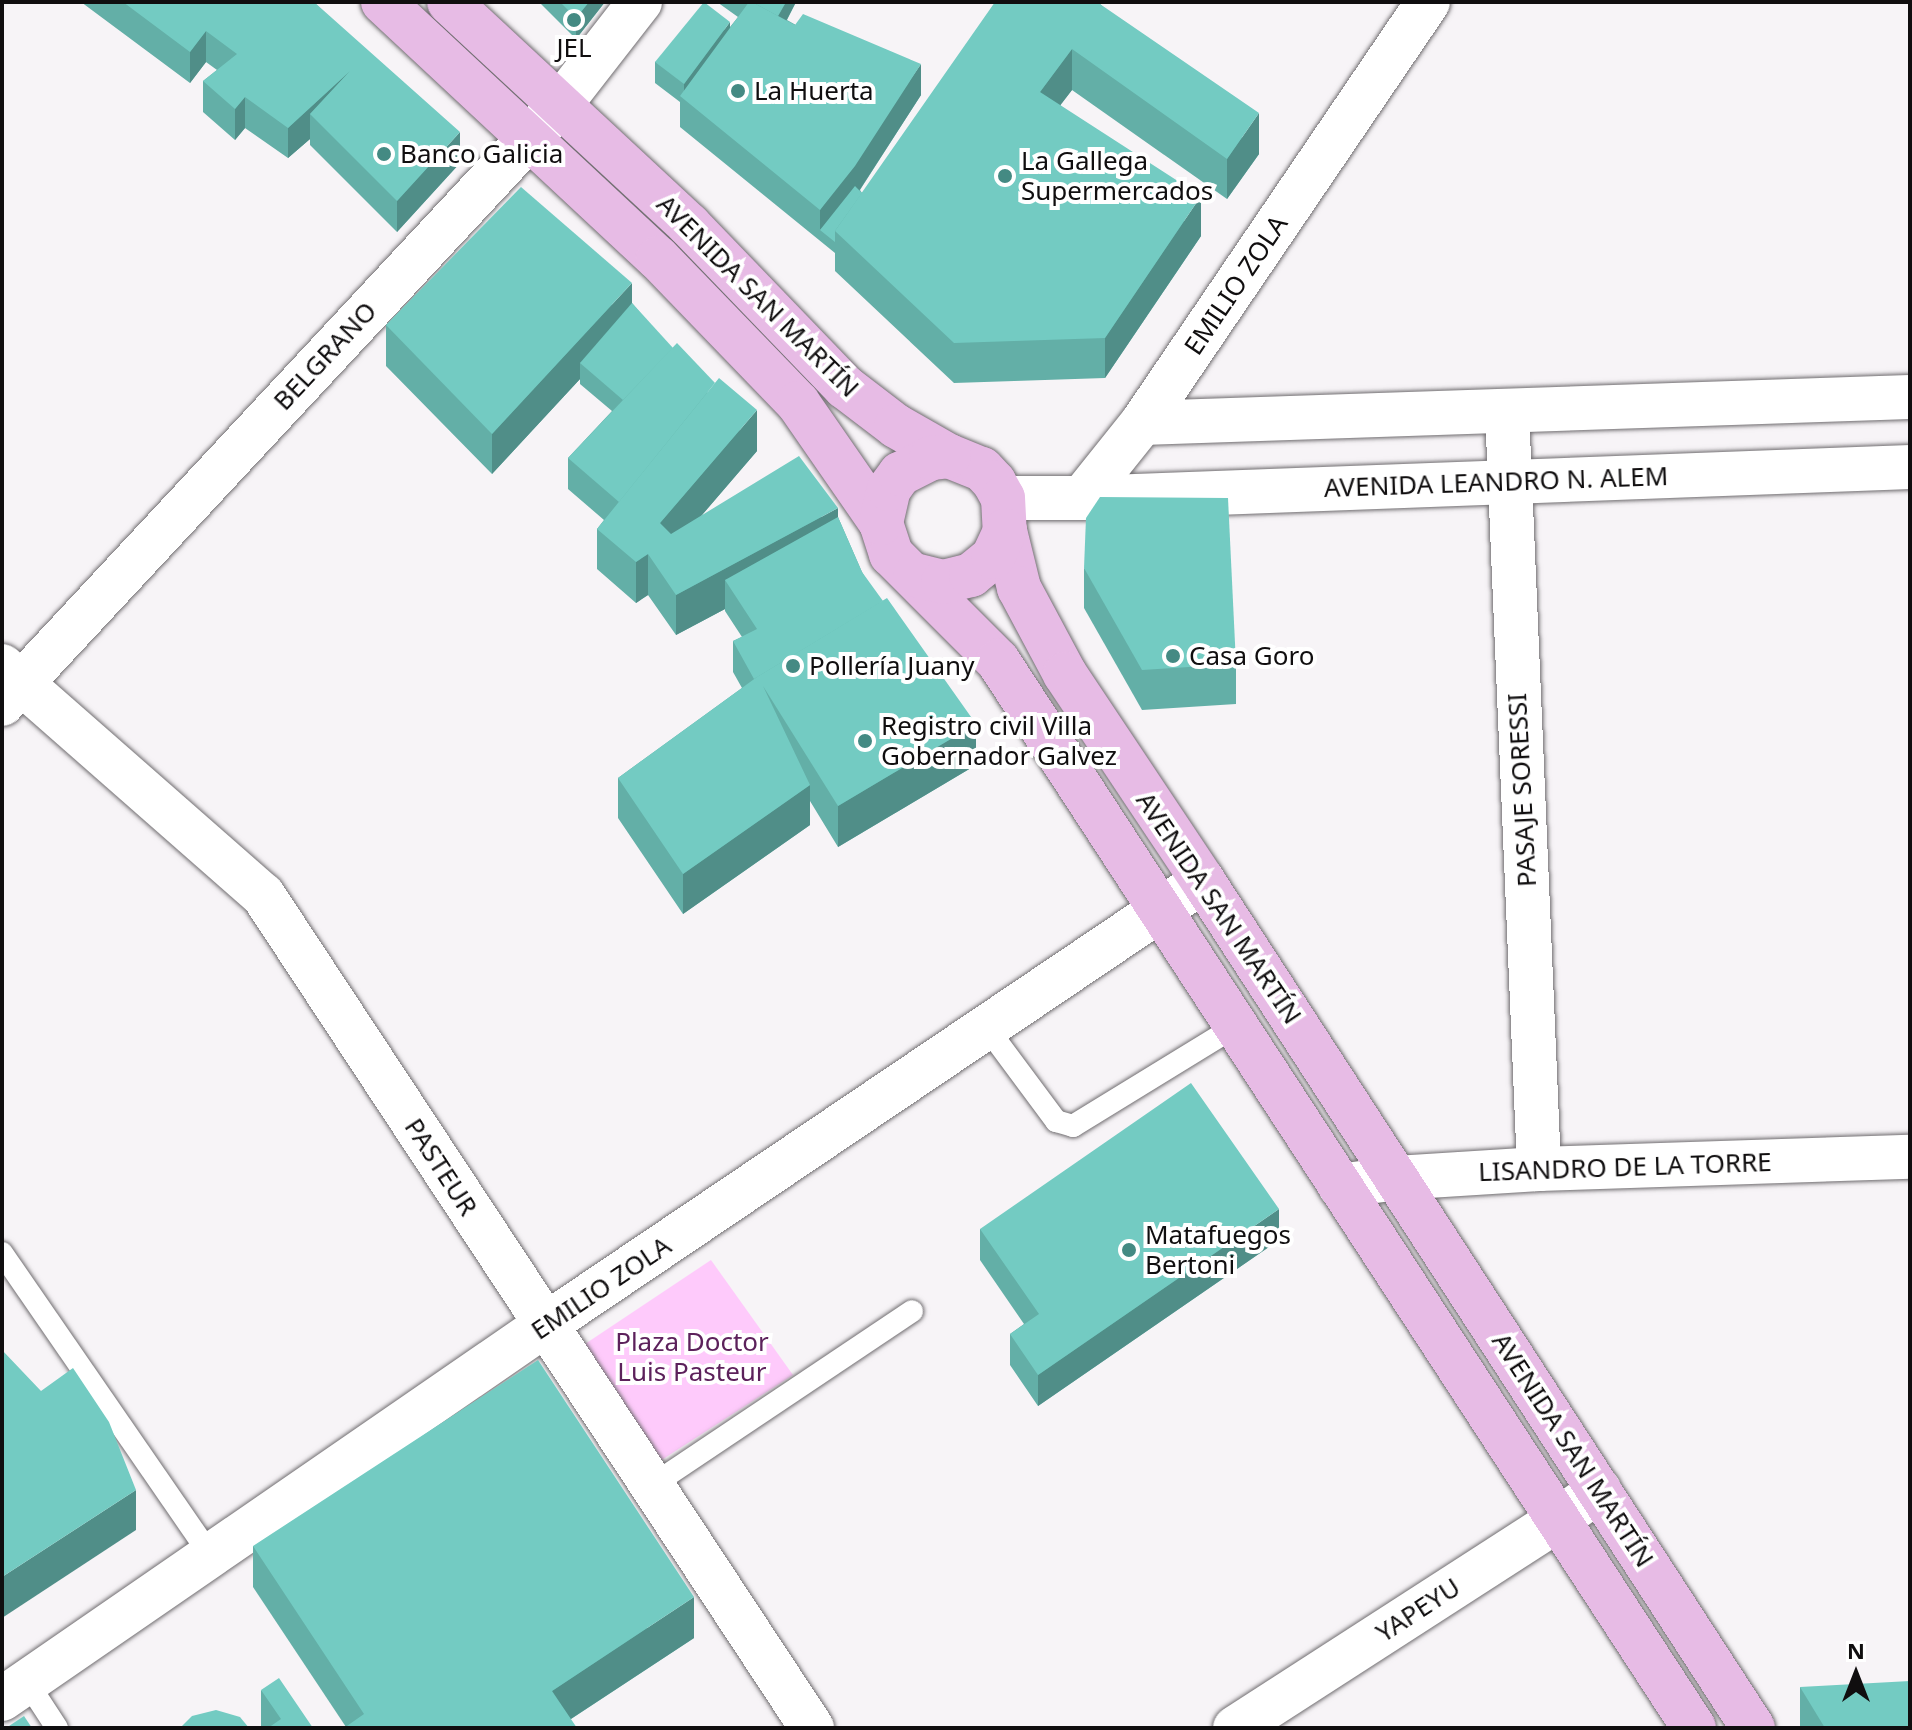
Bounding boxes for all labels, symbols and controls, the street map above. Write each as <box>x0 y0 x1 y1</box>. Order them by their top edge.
marker: JEL <box>565 11 583 29</box>
place label: JEL <box>556 32 592 64</box>
place label: La Huerta <box>754 75 874 107</box>
marker: La Huerta <box>729 82 747 100</box>
place label: Banco Galicia <box>400 138 563 170</box>
marker: Banco Galicia <box>375 145 393 163</box>
place label: La Gallega Supermercados <box>1021 145 1213 206</box>
marker: La Gallega Supermercados <box>996 167 1014 185</box>
street label: AVENIDA SAN MARTÍN <box>651 189 865 403</box>
street label: EMILIO ZOLA <box>1178 209 1294 361</box>
street label: BELGRANO <box>267 296 383 416</box>
street label: AVENIDA LEANDRO N. ALEM <box>1323 460 1669 504</box>
place label: Casa Goro <box>1189 640 1314 672</box>
marker: Casa Goro <box>1164 647 1182 665</box>
place label: Pollería Juany <box>809 650 974 682</box>
marker: Pollería Juany <box>784 657 802 675</box>
street label: PASAJE SORESSI <box>1501 692 1543 888</box>
place label: Registro civil Villa Gobernador Galvez <box>881 710 1117 772</box>
marker: Registro civil Villa Gobernador Galvez <box>856 732 874 750</box>
street label: AVENIDA SAN MARTÍN <box>1130 786 1308 1030</box>
street label: PASTEUR <box>398 1113 484 1221</box>
street label: LISANDRO DE LA TORRE <box>1478 1146 1772 1188</box>
place label: Matafuegos Bertoni <box>1145 1219 1291 1280</box>
street label: EMILIO ZOLA <box>525 1230 677 1346</box>
marker: Matafuegos Bertoni <box>1120 1241 1138 1259</box>
park label: Plaza Doctor Luis Pasteur <box>615 1326 769 1388</box>
street label: AVENIDA SAN MARTÍN <box>1486 1327 1660 1573</box>
street label: YAPEYU <box>1370 1571 1466 1649</box>
north arrow <box>1816 1634 1896 1714</box>
text: N <box>1847 1635 1865 1665</box>

